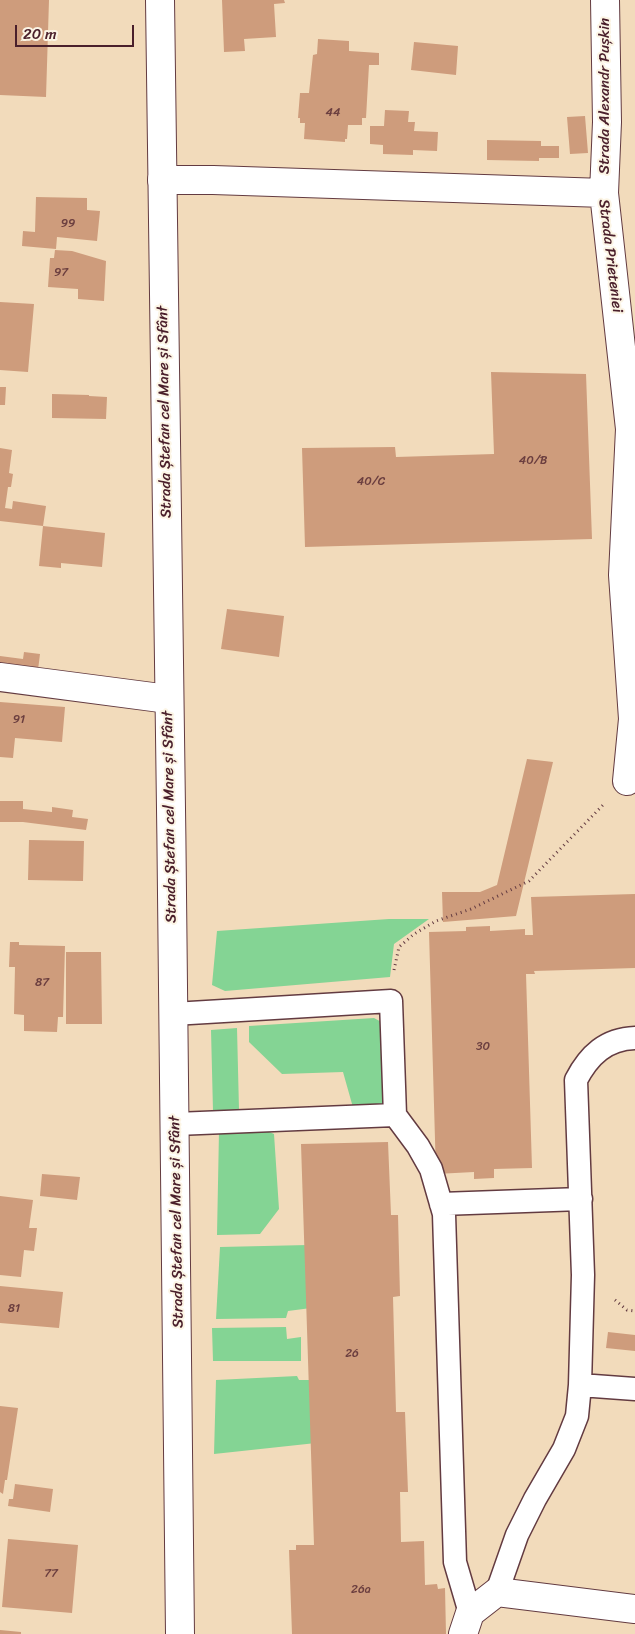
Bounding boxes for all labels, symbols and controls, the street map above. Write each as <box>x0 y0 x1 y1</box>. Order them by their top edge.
scale bar <box>18 15 136 47</box>
street label: Strada Alexandr Pușkin <box>596 18 614 174</box>
text: 20 m <box>23 21 57 47</box>
house number: 44 <box>326 106 340 120</box>
street label: Strada Prieteniei <box>594 198 626 314</box>
house number: 99 <box>61 217 75 231</box>
house number: 97 <box>54 266 68 280</box>
street label: Strada Ștefan cel Mare și Sfânt <box>154 306 176 518</box>
house number: 40/B <box>519 454 547 468</box>
house number: 40/C <box>357 475 385 489</box>
street label: Strada Ștefan cel Mare și Sfânt <box>159 711 181 923</box>
house number: 91 <box>13 713 25 727</box>
house number: 87 <box>35 976 49 990</box>
house number: 30 <box>476 1040 490 1054</box>
street label: Strada Ștefan cel Mare și Sfânt <box>166 1116 188 1328</box>
house number: 81 <box>8 1302 20 1316</box>
house number: 26 <box>345 1347 359 1361</box>
house number: 77 <box>44 1567 58 1581</box>
house number: 26a <box>351 1583 371 1597</box>

